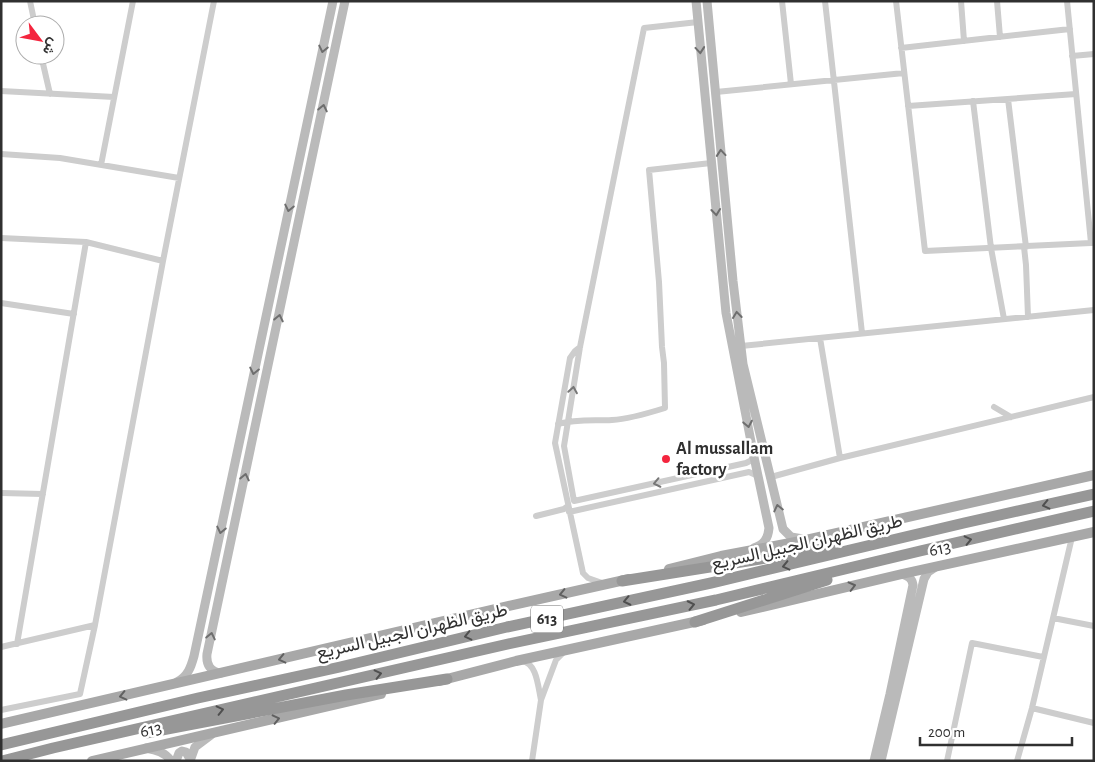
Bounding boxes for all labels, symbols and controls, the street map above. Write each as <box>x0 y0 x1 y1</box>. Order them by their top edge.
north arrow <box>15 15 65 65</box>
text: ش <box>39 35 61 57</box>
one-way arrow <box>318 44 329 53</box>
one-way arrow <box>695 46 706 54</box>
one-way arrow <box>317 103 328 112</box>
one-way arrow <box>716 149 727 157</box>
one-way arrow <box>284 203 295 212</box>
one-way arrow <box>710 208 721 216</box>
one-way arrow <box>732 310 743 318</box>
one-way arrow <box>273 314 283 322</box>
one-way arrow <box>250 367 260 376</box>
one-way arrow <box>567 386 577 394</box>
one-way arrow <box>742 419 753 428</box>
place label: Al mussallam factory <box>676 440 773 479</box>
marker: Al mussallam factory <box>660 453 672 465</box>
one-way arrow <box>239 473 250 481</box>
one-way arrow <box>653 477 662 487</box>
one-way arrow <box>1042 499 1051 510</box>
one-way arrow <box>773 503 784 512</box>
street label: طريق الظهران الجبيل السريع <box>710 512 905 576</box>
one-way arrow <box>216 526 227 535</box>
one-way arrow <box>963 535 972 546</box>
street label: 613 <box>927 538 953 560</box>
one-way arrow <box>781 560 790 571</box>
one-way arrow <box>848 581 857 592</box>
one-way arrow <box>558 588 567 598</box>
one-way arrow <box>623 596 632 606</box>
one-way arrow <box>686 600 695 611</box>
street label: طريق الظهران الجبيل السريع <box>315 601 510 665</box>
road number: 613 <box>531 606 563 632</box>
one-way arrow <box>464 630 473 641</box>
one-way arrow <box>205 631 216 640</box>
one-way arrow <box>277 653 286 664</box>
one-way arrow <box>373 669 382 680</box>
one-way arrow <box>119 690 128 701</box>
one-way arrow <box>215 705 224 716</box>
one-way arrow <box>272 714 281 725</box>
scale bar <box>920 714 1072 746</box>
street label: 613 <box>138 719 164 741</box>
text: 200 m <box>928 725 965 740</box>

